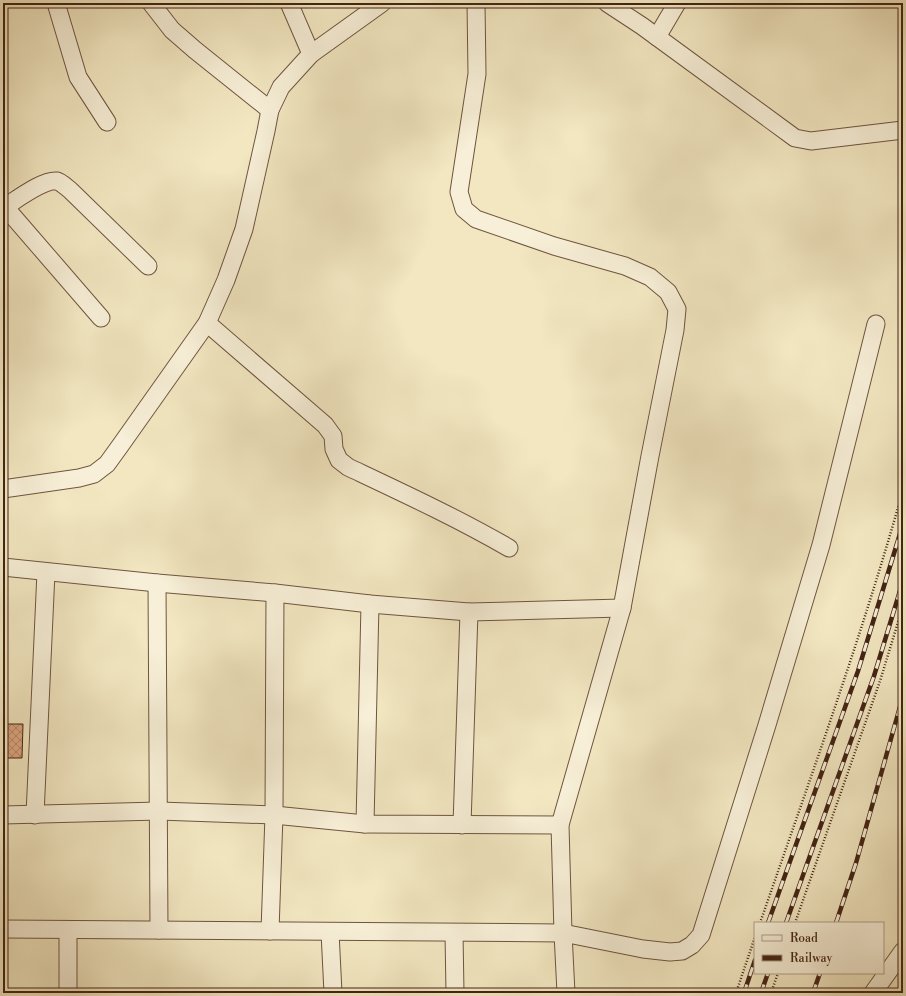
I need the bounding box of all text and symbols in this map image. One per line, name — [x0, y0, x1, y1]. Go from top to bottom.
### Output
legend — [754, 922, 884, 974]
text: Road — [790, 931, 818, 946]
text: Railway — [790, 951, 832, 966]

